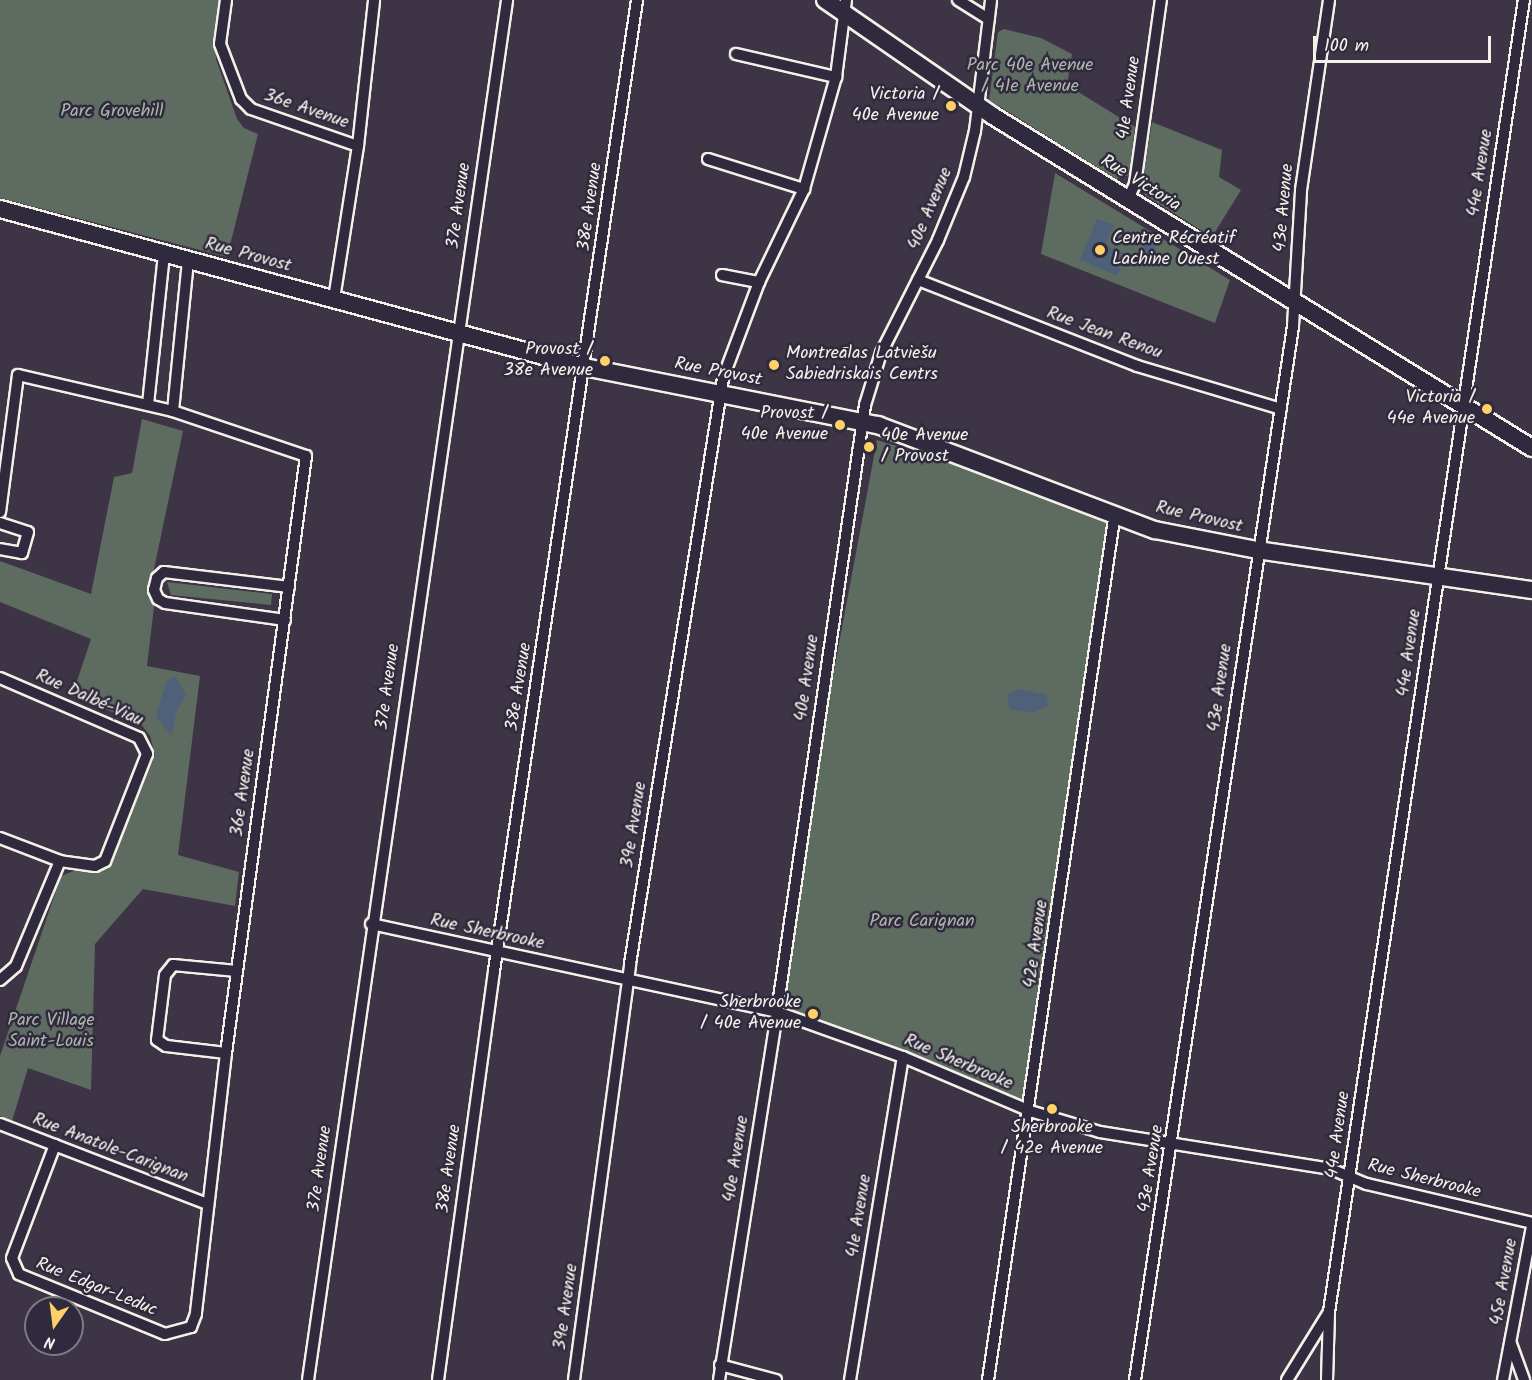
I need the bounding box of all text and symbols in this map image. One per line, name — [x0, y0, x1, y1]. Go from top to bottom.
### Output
scale bar — [1316, 24, 1494, 62]
text: 100 m — [1324, 32, 1369, 61]
street label: 41e Avenue — [1113, 55, 1147, 141]
park label: Parc 40e Avenue / 41e Avenue — [967, 56, 1093, 98]
street label: 36e Avenue — [261, 85, 351, 135]
place label: Victoria / 40e Avenue — [852, 85, 939, 128]
marker: Victoria / 40e Avenue — [944, 99, 958, 113]
park label: Parc Grovehill — [61, 101, 163, 123]
street label: 44e Avenue — [1463, 128, 1499, 218]
street label: Rue Victoria — [1096, 151, 1184, 217]
street label: 37e Avenue — [443, 161, 477, 251]
street label: 38e Avenue — [574, 161, 608, 253]
street label: 43e Avenue — [1270, 163, 1300, 253]
street label: 40e Avenue — [904, 165, 958, 253]
place label: Centre Récréatif Lachine Ouest — [1112, 229, 1235, 272]
street label: Rue Provost — [202, 234, 294, 278]
marker: Centre Récréatif Lachine Ouest — [1093, 243, 1107, 257]
street label: Rue Jean Renou — [1043, 303, 1165, 365]
place label: Provost / 38e Avenue — [504, 340, 593, 382]
place label: Montreālas Latviešu Sabiedriskais Centrs — [786, 344, 938, 386]
marker: Provost / 38e Avenue — [598, 354, 612, 368]
street label: Rue Provost — [672, 354, 764, 392]
marker: Montreālas Latviešu Sabiedriskais Centrs — [767, 358, 781, 372]
place label: Victoria / 44e Avenue — [1387, 388, 1475, 430]
marker: Victoria / 44e Avenue — [1480, 402, 1494, 416]
place label: Provost / 40e Avenue — [741, 404, 828, 446]
marker: Provost / 40e Avenue — [833, 418, 847, 432]
place label: 40e Avenue / Provost — [881, 426, 968, 468]
marker: 40e Avenue / Provost — [862, 440, 876, 454]
street label: Rue Provost — [1153, 497, 1245, 539]
street label: 44e Avenue — [1393, 608, 1427, 698]
street label: 40e Avenue — [791, 633, 825, 723]
street label: 38e Avenue — [502, 641, 538, 733]
street label: 37e Avenue — [372, 642, 406, 732]
street label: 43e Avenue — [1204, 643, 1238, 733]
street label: Rue Dalbé-Viau — [32, 666, 146, 732]
street label: 36e Avenue — [227, 748, 261, 838]
street label: 39e Avenue — [617, 780, 653, 870]
street label: 42e Avenue — [1020, 899, 1054, 989]
street label: Rue Sherbrooke — [428, 910, 546, 956]
park label: Parc Carignan — [869, 911, 975, 933]
place label: Sherbrooke / 40e Avenue — [700, 993, 801, 1036]
marker: Sherbrooke / 40e Avenue — [806, 1007, 820, 1021]
park label: Parc Village Saint-Louis — [7, 1011, 95, 1054]
street label: Rue Sherbrooke — [900, 1030, 1016, 1096]
street label: 44e Avenue — [1322, 1090, 1356, 1180]
marker: Sherbrooke / 42e Avenue — [1045, 1102, 1059, 1116]
street label: Rue Anatole-Carignan — [29, 1109, 191, 1189]
street label: 40e Avenue — [720, 1114, 754, 1204]
place label: Sherbrooke / 42e Avenue — [1001, 1118, 1103, 1160]
street label: 38e Avenue — [433, 1123, 467, 1215]
street label: 37e Avenue — [304, 1124, 338, 1214]
street label: 43e Avenue — [1134, 1124, 1170, 1214]
street label: Rue Sherbrooke — [1365, 1155, 1483, 1205]
street label: 41e Avenue — [843, 1173, 877, 1259]
street label: 45e Avenue — [1487, 1237, 1523, 1327]
street label: Rue Edgar-Leduc — [32, 1254, 160, 1322]
street label: 39e Avenue — [550, 1262, 584, 1352]
north arrow — [24, 1296, 84, 1356]
text: N — [42, 1329, 58, 1355]

